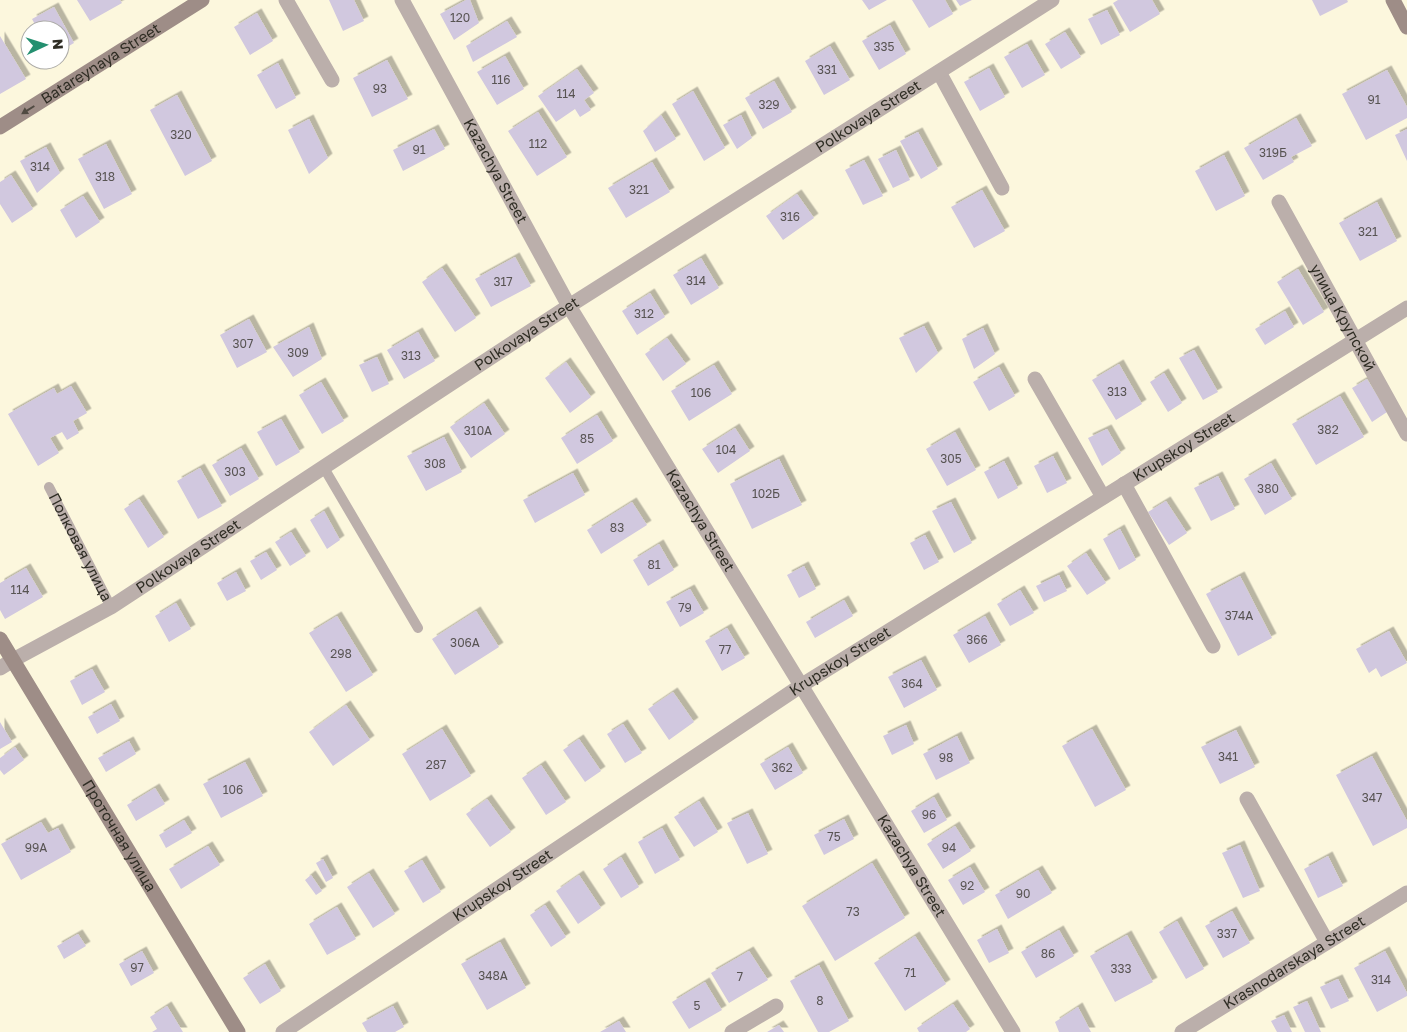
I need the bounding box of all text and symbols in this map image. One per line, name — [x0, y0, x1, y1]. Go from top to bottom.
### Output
house number: 120 — [450, 10, 470, 25]
street label: Batareynaya Street — [37, 19, 163, 107]
north arrow — [20, 20, 70, 70]
text: N — [50, 38, 67, 50]
house number: 335 — [873, 39, 895, 54]
house number: 331 — [817, 62, 837, 77]
house number: 116 — [492, 72, 510, 87]
street label: Polkovaya Street — [812, 76, 924, 156]
house number: 93 — [373, 81, 387, 96]
house number: 114 — [557, 86, 575, 101]
house number: 91 — [1367, 92, 1381, 107]
house number: 329 — [758, 97, 780, 112]
one-way arrow — [21, 105, 34, 114]
street label: Kazachya Street — [460, 115, 532, 226]
house number: 320 — [170, 127, 192, 142]
house number: 112 — [529, 136, 547, 151]
house number: 91 — [412, 142, 426, 157]
house number: 319Б — [1259, 145, 1287, 160]
house number: 314 — [30, 159, 50, 174]
house number: 318 — [95, 169, 115, 184]
house number: 321 — [629, 182, 649, 197]
house number: 316 — [780, 209, 800, 224]
house number: 321 — [1358, 224, 1378, 239]
street label: улица Крупской — [1307, 261, 1380, 374]
house number: 314 — [686, 273, 706, 288]
house number: 317 — [493, 274, 513, 289]
street label: Polkovaya Street — [470, 292, 582, 374]
house number: 312 — [634, 306, 654, 321]
house number: 307 — [233, 336, 253, 351]
house number: 309 — [287, 345, 309, 360]
house number: 313 — [401, 348, 421, 363]
house number: 313 — [1107, 384, 1127, 399]
house number: 106 — [691, 385, 711, 400]
street label: Krupskoy Street — [1129, 408, 1237, 485]
house number: 382 — [1317, 422, 1339, 437]
house number: 310А — [464, 423, 492, 438]
house number: 85 — [580, 431, 594, 446]
house number: 104 — [716, 442, 736, 457]
house number: 305 — [940, 451, 962, 466]
house number: 308 — [424, 456, 446, 471]
house number: 303 — [224, 464, 246, 479]
street label: Kazachya Street — [663, 466, 739, 574]
house number: 380 — [1257, 481, 1279, 496]
house number: 102Б — [752, 486, 780, 501]
street label: Полковая улица — [46, 490, 117, 604]
street label: Polkovaya Street — [132, 515, 243, 596]
house number: 83 — [610, 520, 624, 535]
house number: 81 — [647, 557, 661, 572]
house number: 114 — [11, 582, 29, 597]
house number: 79 — [678, 600, 692, 615]
house number: 374А — [1225, 608, 1253, 623]
street label: Krupskoy Street — [785, 622, 893, 699]
house number: 366 — [966, 632, 988, 647]
house number: 306А — [450, 635, 480, 650]
house number: 77 — [719, 642, 731, 657]
house number: 298 — [330, 646, 352, 661]
house number: 364 — [901, 676, 923, 691]
house number: 341 — [1218, 749, 1238, 764]
house number: 98 — [939, 750, 953, 765]
house number: 287 — [426, 757, 446, 772]
house number: 362 — [771, 760, 793, 775]
street label: Проточная улица — [79, 776, 161, 895]
house number: 106 — [223, 782, 243, 797]
house number: 347 — [1362, 790, 1382, 805]
house number: 96 — [922, 807, 936, 822]
street label: Kazachya Street — [874, 811, 950, 920]
house number: 75 — [827, 829, 841, 844]
house number: 99А — [25, 840, 47, 855]
house number: 94 — [942, 840, 956, 855]
street label: Krupskoy Street — [449, 845, 555, 924]
house number: 92 — [960, 878, 974, 893]
house number: 90 — [1016, 886, 1030, 901]
house number: 73 — [846, 904, 860, 919]
street label: Krasnodarskaya Street — [1220, 911, 1368, 1012]
house number: 337 — [1217, 926, 1237, 941]
house number: 86 — [1041, 946, 1055, 961]
house number: 97 — [130, 960, 144, 975]
house number: 333 — [1110, 961, 1132, 976]
house number: 71 — [904, 965, 916, 980]
house number: 348А — [478, 968, 508, 983]
house number: 7 — [737, 969, 743, 984]
house number: 314 — [1371, 972, 1391, 987]
house number: 8 — [816, 993, 824, 1008]
house number: 5 — [694, 998, 701, 1013]

